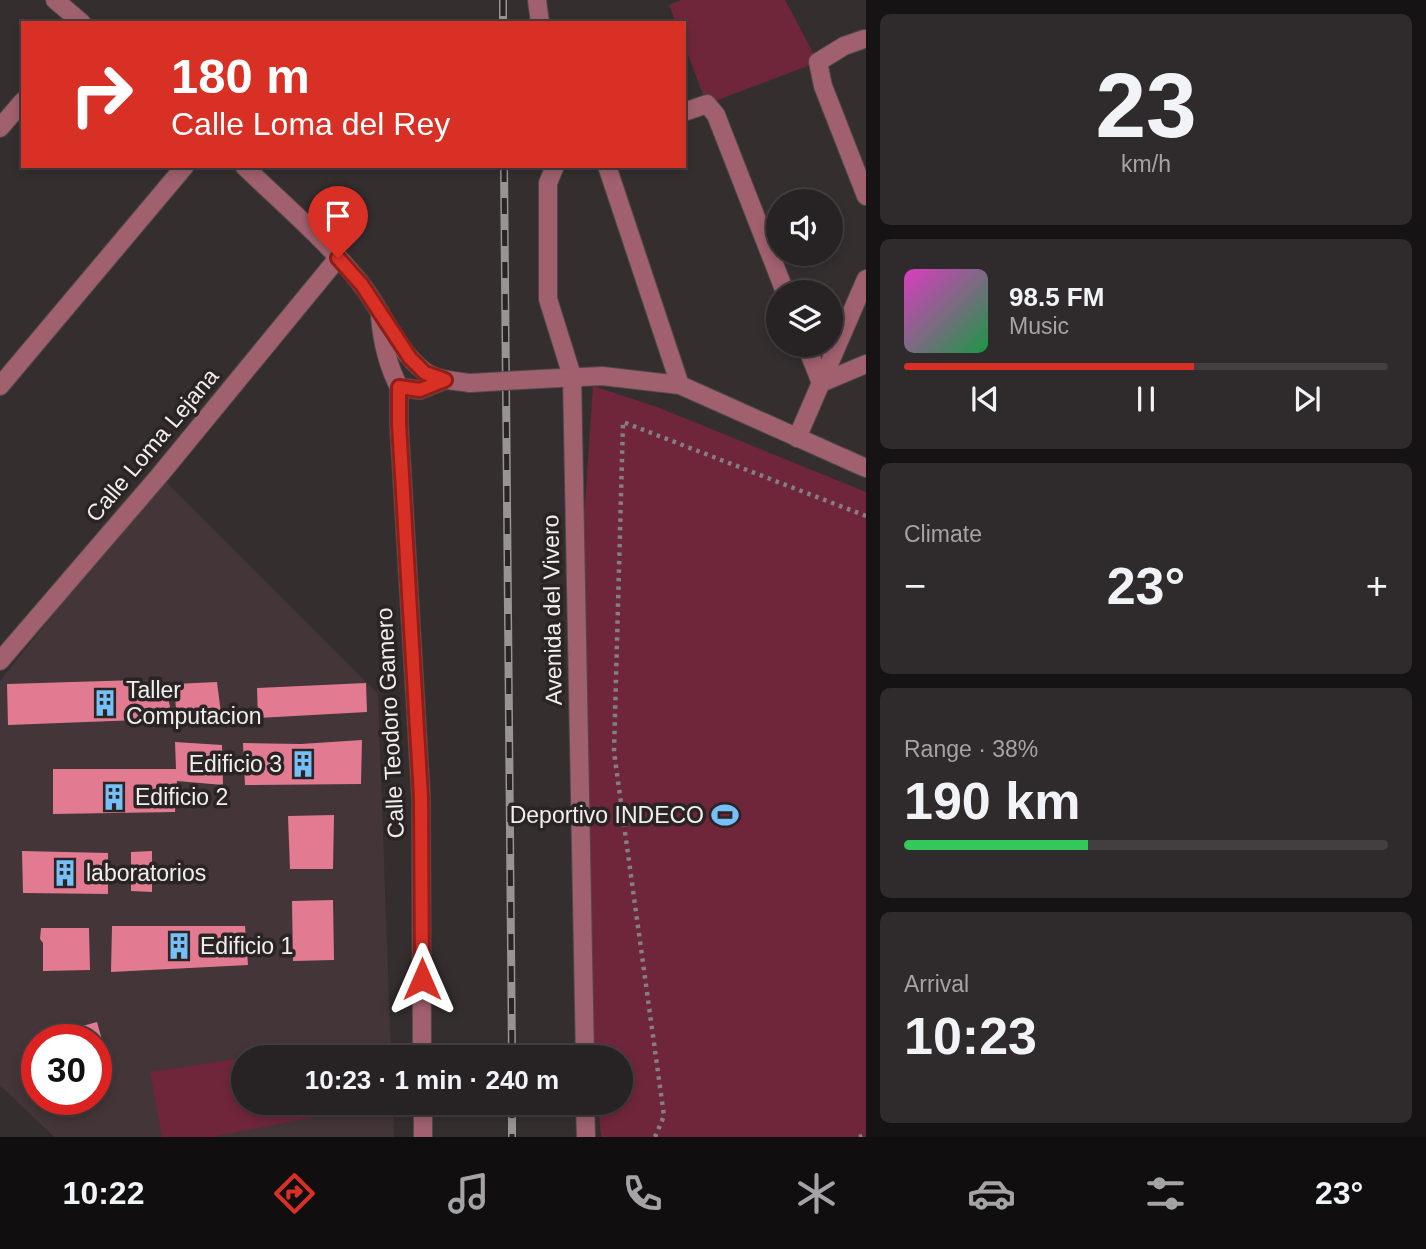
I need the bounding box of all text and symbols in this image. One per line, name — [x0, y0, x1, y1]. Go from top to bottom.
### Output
icon: right — [56, 49, 147, 140]
text: 180 m — [171, 49, 310, 103]
text: 23 — [1095, 55, 1197, 156]
text: Calle Loma del Rey — [171, 106, 450, 142]
text: km/h — [1121, 151, 1171, 177]
pin — [308, 186, 368, 258]
map controls — [766, 189, 843, 357]
button: sound — [766, 189, 843, 266]
icon: arrive — [319, 197, 357, 235]
button: layers — [766, 280, 843, 357]
text: 98.5 FM — [1009, 282, 1104, 312]
text: Music — [1009, 313, 1069, 339]
street label: Calle Loma Lejana — [80, 363, 224, 527]
icon: previous — [966, 380, 1004, 418]
icon: pause — [1127, 380, 1165, 418]
icon: next — [1288, 380, 1326, 418]
street label: Avenida del Vivero — [537, 514, 567, 706]
text: Climate — [904, 521, 982, 547]
text: 23° — [1107, 557, 1185, 615]
text: − — [904, 565, 926, 607]
text: + — [1366, 565, 1388, 607]
street label: Calle Teodoro Gamero — [371, 607, 409, 839]
place label: Taller Computacion — [126, 677, 262, 729]
building icon: Taller Computacion — [90, 688, 120, 718]
text: Range · 38% — [904, 736, 1038, 762]
building icon: Edificio 3 — [288, 749, 318, 779]
place label: Edificio 3 — [189, 751, 282, 777]
text: 190 km — [904, 772, 1080, 830]
building icon: Edificio 2 — [99, 782, 129, 812]
place label: Edificio 2 — [135, 784, 228, 810]
sports icon: Deportivo INDECO — [710, 800, 740, 830]
place label: Deportivo INDECO — [510, 802, 704, 828]
building icon: laboratorios — [50, 858, 80, 888]
place label: laboratorios — [86, 860, 206, 886]
building icon: Edificio 1 — [164, 931, 194, 961]
place label: Edificio 1 — [200, 933, 293, 959]
position arrow — [385, 942, 459, 1016]
text: Arrival — [904, 971, 969, 997]
text: 10:23 — [904, 1007, 1037, 1065]
speed limit sign: 30 — [21, 1024, 112, 1115]
text: 10:23 · 1 min · 240 m — [305, 1065, 559, 1095]
icon: directions — [270, 1169, 319, 1218]
icon: music — [444, 1169, 493, 1218]
icon: phone — [618, 1169, 667, 1218]
icon: climate — [792, 1169, 841, 1218]
icon: car — [967, 1169, 1016, 1218]
icon: filters — [1141, 1169, 1190, 1218]
text: 10:22 — [63, 1175, 144, 1211]
text: 23° — [1315, 1175, 1363, 1211]

